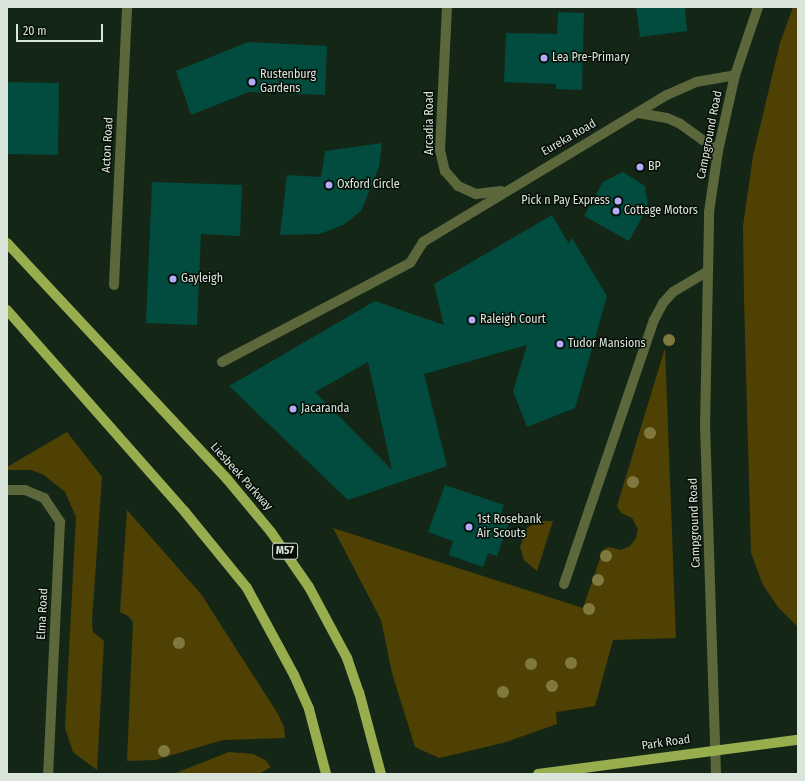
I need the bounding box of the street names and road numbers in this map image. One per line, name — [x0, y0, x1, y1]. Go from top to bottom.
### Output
street label: Campground Road — [694, 89, 726, 181]
street label: Arcadia Road — [423, 91, 437, 155]
street label: Acton Road — [99, 117, 117, 173]
street label: Eureka Road — [539, 117, 599, 159]
street label: Liesbeek Parkway — [207, 440, 275, 514]
street label: Campground Road — [686, 478, 704, 568]
road number: M57 — [272, 542, 298, 560]
street label: Elma Road — [34, 588, 52, 640]
street label: Park Road — [641, 732, 691, 754]

